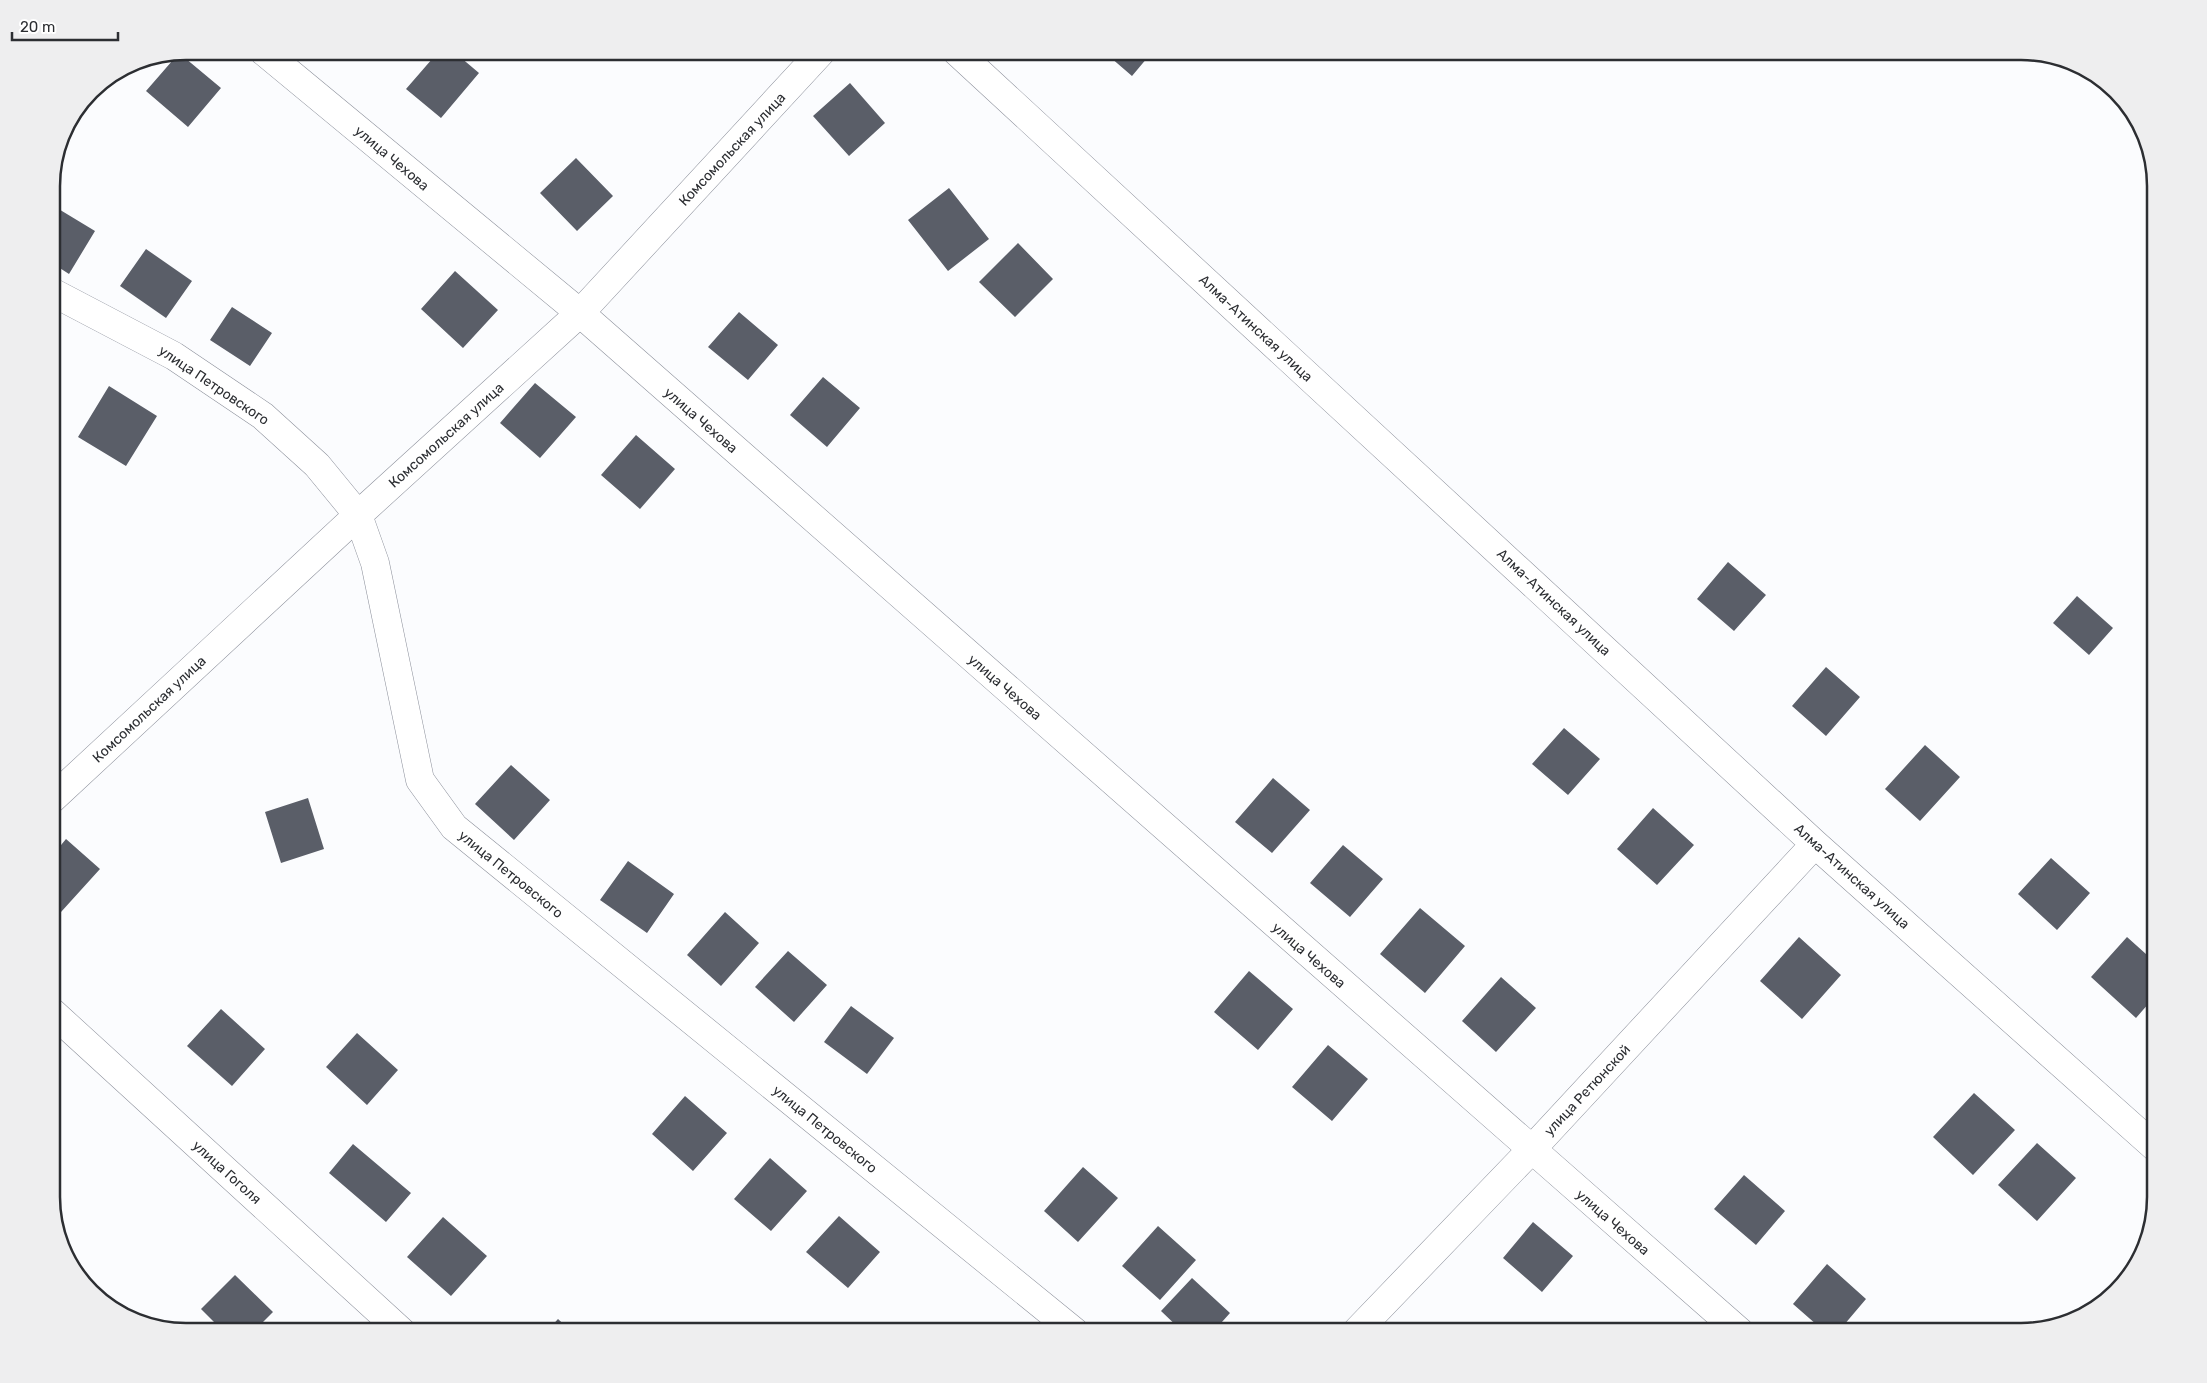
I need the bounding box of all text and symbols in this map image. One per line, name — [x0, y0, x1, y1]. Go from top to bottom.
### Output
scale bar — [12, 10, 119, 42]
text: 20 m — [20, 18, 55, 36]
street label: Комсомольская улица — [675, 89, 789, 210]
street label: улица Чехова — [351, 122, 432, 194]
street label: Алма-Атинская улица — [1195, 271, 1316, 386]
street label: улица Петровского — [155, 342, 272, 429]
street label: Комсомольская улица — [385, 379, 507, 491]
street label: улица Чехова — [660, 384, 741, 457]
street label: Алма-Атинская улица — [1493, 545, 1614, 660]
street label: улица Чехова — [964, 651, 1045, 724]
street label: Комсомольская улица — [89, 652, 210, 766]
street label: Алма-Атинская улица — [1790, 820, 1913, 933]
street label: улица Петровского — [455, 827, 566, 922]
street label: улица Чехова — [1268, 919, 1349, 992]
street label: улица Ретюнской — [1541, 1041, 1634, 1140]
street label: улица Петровского — [769, 1082, 880, 1177]
street label: улица Гоголя — [189, 1137, 265, 1208]
street label: улица Чехова — [1572, 1186, 1653, 1259]

